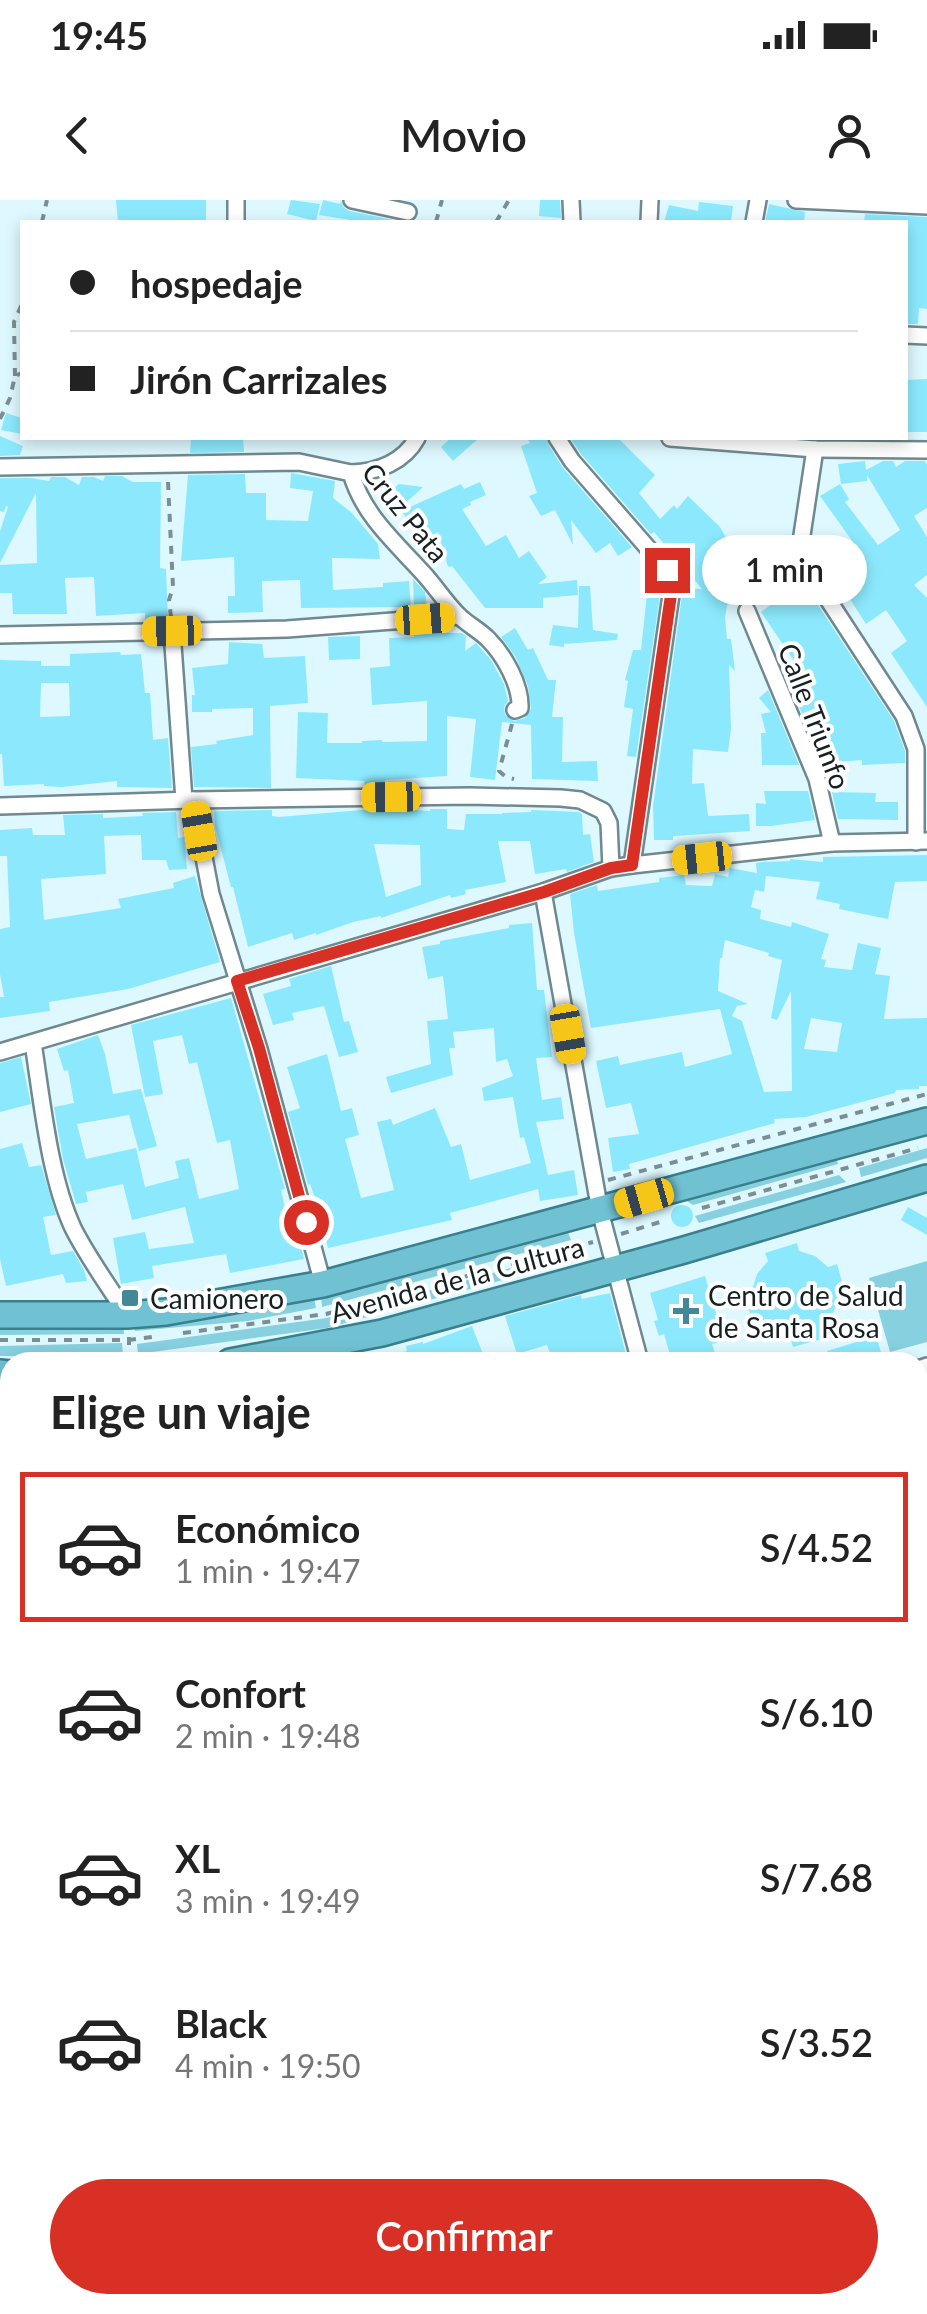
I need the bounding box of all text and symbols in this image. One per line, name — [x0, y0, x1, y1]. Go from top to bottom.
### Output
text: 19:45 — [50, 12, 148, 58]
icon: back — [50, 108, 105, 163]
text: Movio — [400, 108, 527, 162]
icon: person — [822, 108, 877, 163]
text: hospedaje — [130, 260, 303, 306]
text: Jirón Carrizales — [130, 356, 387, 402]
street label: Cruz Pata — [356, 455, 456, 569]
callout: 1 min — [702, 535, 867, 605]
route end — [645, 548, 690, 593]
text: 1 min — [745, 550, 824, 589]
car — [394, 602, 456, 636]
car — [142, 615, 202, 647]
street label: Calle Triunfo — [772, 638, 858, 794]
car — [361, 781, 421, 813]
car — [179, 799, 219, 863]
car — [671, 840, 733, 876]
car — [548, 1002, 588, 1066]
car — [611, 1175, 677, 1221]
route start — [284, 1200, 329, 1245]
street label: Avenida de la Cultura — [326, 1229, 588, 1329]
place label: Centro de Salud de Santa Rosa — [708, 1278, 904, 1344]
place label: Camionero — [150, 1281, 284, 1315]
marker: Camionero — [119, 1287, 141, 1309]
marker: Centro de Salud de Santa Rosa — [673, 1298, 699, 1324]
text: Elige un viaje — [50, 1385, 311, 1439]
icon: car — [55, 1502, 145, 1592]
text: Económico — [175, 1505, 360, 1551]
text: S/4.52 — [760, 1524, 873, 1570]
text: 1 min · 19:47 — [175, 1551, 361, 1590]
icon: car — [55, 1667, 145, 1757]
text: Confort — [175, 1670, 306, 1716]
text: S/6.10 — [760, 1689, 873, 1735]
text: 2 min · 19:48 — [175, 1716, 361, 1755]
icon: car — [55, 1832, 145, 1922]
text: XL — [175, 1835, 220, 1881]
text: S/7.68 — [760, 1854, 873, 1900]
text: 3 min · 19:49 — [175, 1881, 361, 1920]
icon: car — [55, 1997, 145, 2087]
text: Black — [175, 2000, 267, 2046]
text: S/3.52 — [760, 2019, 873, 2065]
text: 4 min · 19:50 — [175, 2046, 361, 2085]
button: Confirmar — [50, 2179, 878, 2294]

